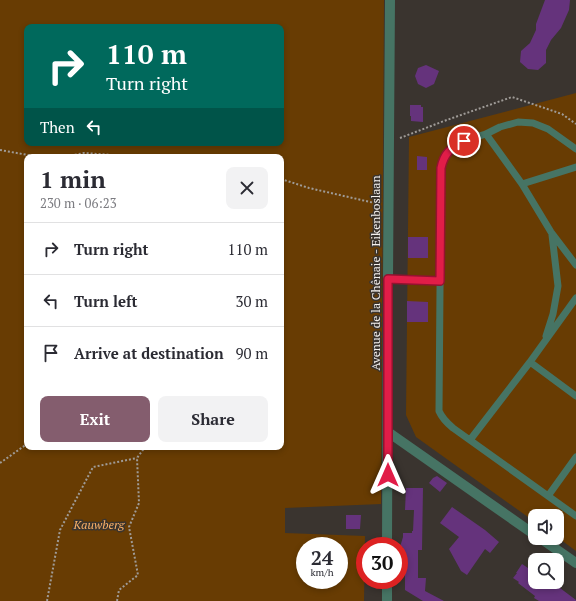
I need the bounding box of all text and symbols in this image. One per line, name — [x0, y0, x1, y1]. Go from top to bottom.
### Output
text: 110 m — [106, 35, 187, 72]
icon: right — [40, 40, 92, 92]
text: Turn right — [106, 71, 188, 95]
icon: left — [83, 116, 105, 138]
text: Then — [40, 117, 75, 137]
pin — [447, 124, 481, 158]
icon: arrive — [453, 130, 475, 152]
text: 1 min — [40, 163, 106, 195]
button: close — [226, 167, 268, 209]
street label: Avenue de la Chênaie - Eikenboslaan — [368, 175, 383, 371]
text: 230 m · 06:23 — [40, 194, 117, 212]
icon: right — [40, 238, 62, 260]
text: Turn right — [74, 239, 149, 259]
text: 110 m — [227, 239, 268, 259]
icon: left — [40, 290, 62, 312]
text: Turn left — [74, 291, 138, 311]
text: 30 m — [235, 291, 268, 311]
icon: arrive — [40, 342, 62, 364]
text: Arrive at destination — [74, 343, 224, 363]
text: 90 m — [236, 343, 268, 363]
button: Exit — [40, 396, 150, 442]
button: Share — [158, 396, 268, 442]
position arrow — [367, 454, 409, 496]
map controls — [528, 509, 564, 589]
button: sound — [528, 509, 564, 545]
park label: Kauwberg — [73, 517, 126, 532]
speed limit sign: 30 — [356, 537, 408, 589]
text: 24 — [311, 544, 333, 571]
button: search — [528, 553, 564, 589]
text: km/h — [310, 566, 334, 579]

